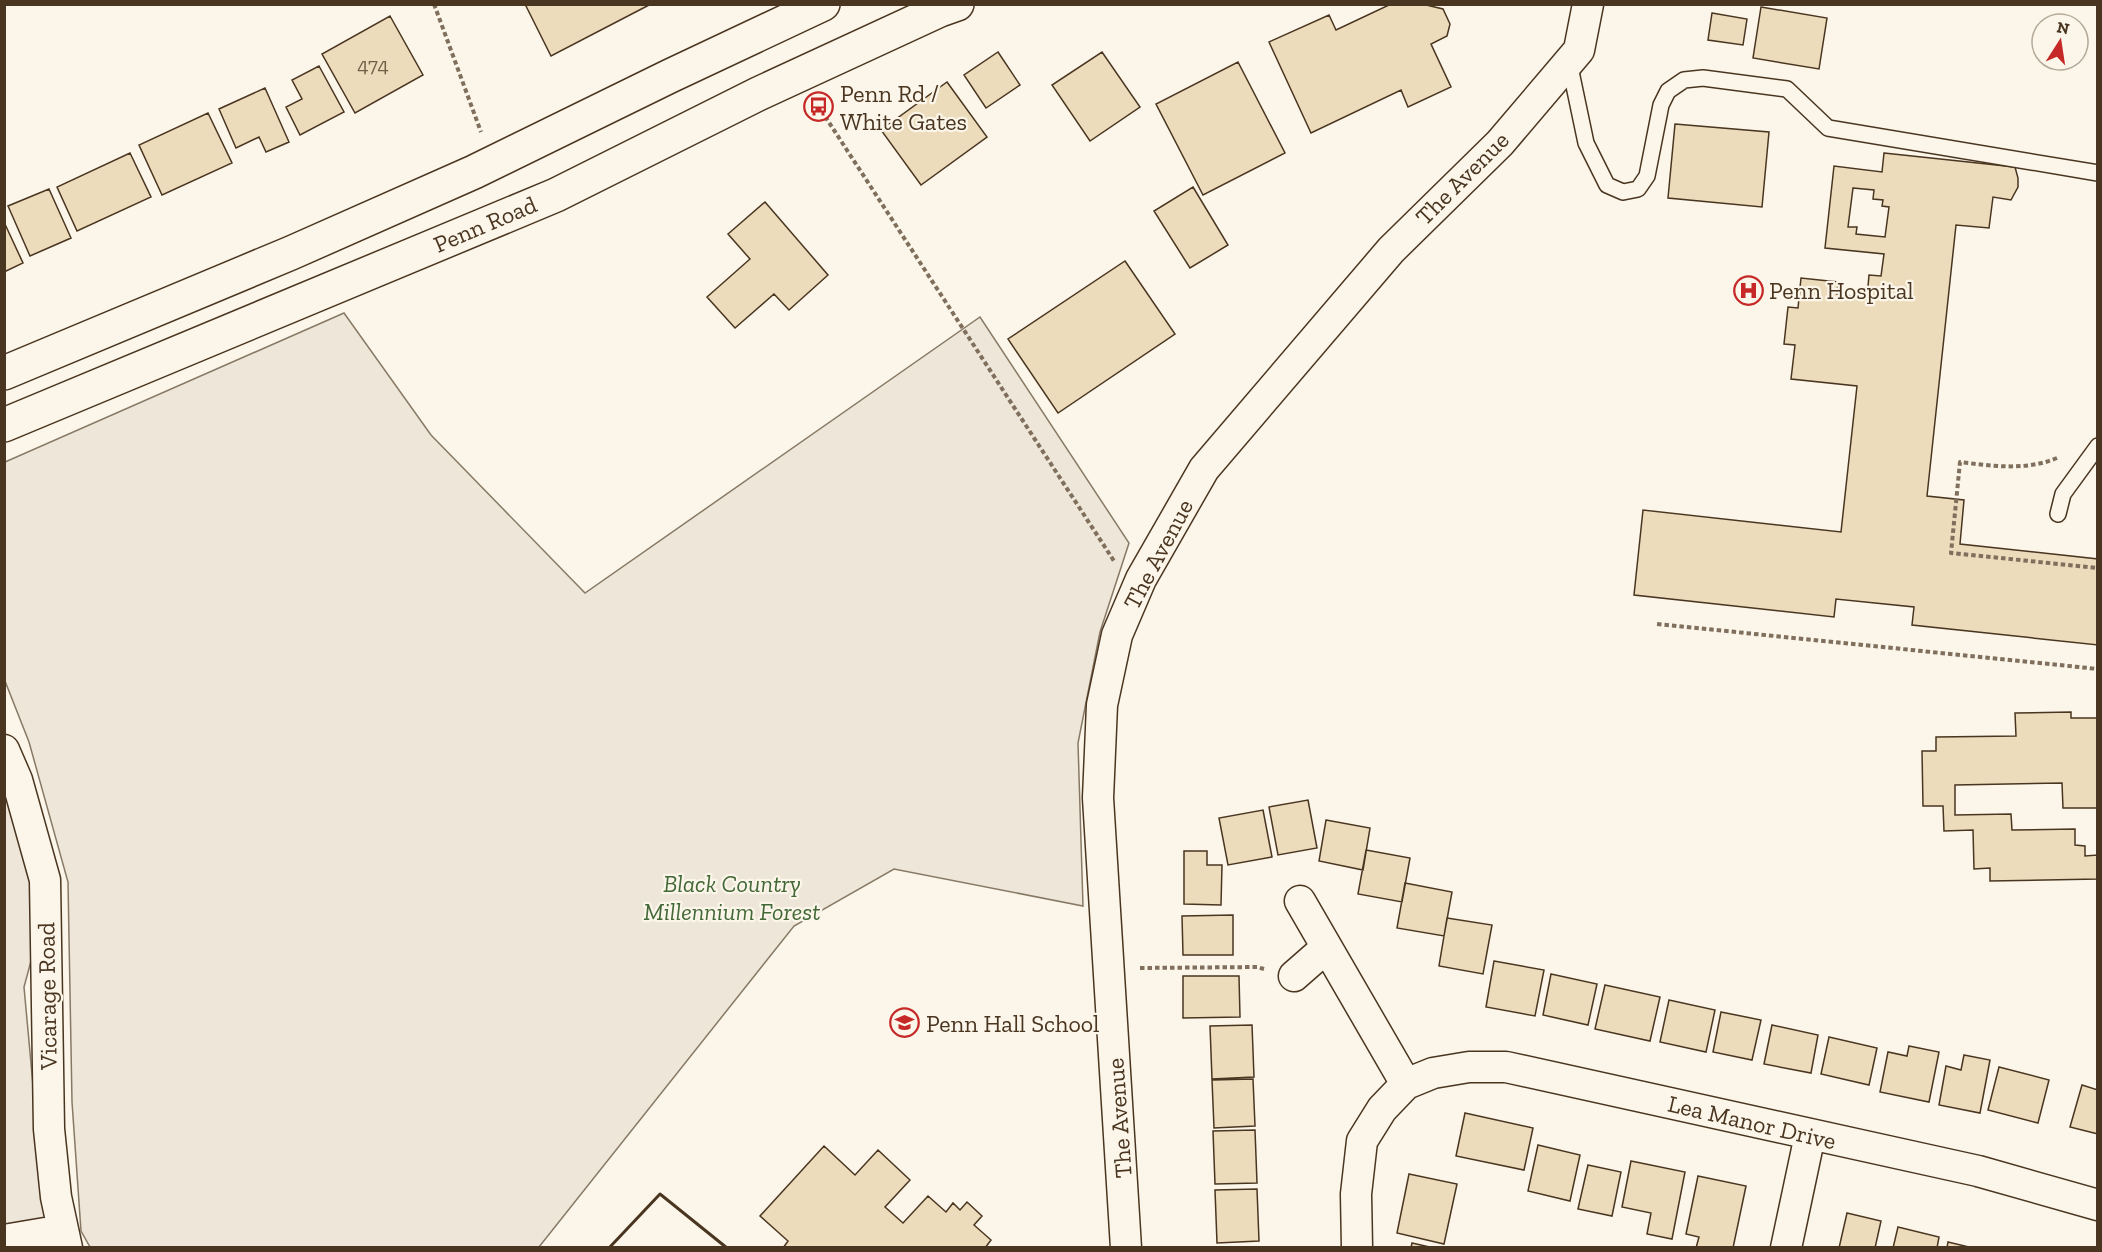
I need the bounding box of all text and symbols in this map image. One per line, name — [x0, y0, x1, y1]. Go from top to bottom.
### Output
north arrow — [2030, 12, 2090, 72]
text: N — [2055, 17, 2071, 38]
house number: 474 — [357, 52, 389, 77]
place label: Penn Rd / White Gates — [840, 79, 967, 136]
bus stop icon: Penn Rd / White Gates — [803, 91, 835, 123]
street label: The Avenue — [1409, 125, 1515, 231]
street label: Penn Road — [429, 189, 541, 259]
hospital icon: Penn Hospital — [1732, 274, 1764, 306]
place label: Penn Hospital — [1769, 276, 1914, 305]
street label: The Avenue — [1117, 494, 1199, 614]
park label: Black Country Millennium Forest — [644, 869, 820, 926]
street label: Vicarage Road — [31, 922, 63, 1071]
school or university icon: Penn Hall School — [889, 1007, 921, 1039]
place label: Penn Hall School — [926, 1009, 1100, 1038]
street label: The Avenue — [1100, 1057, 1138, 1179]
street label: Lea Manor Drive — [1665, 1089, 1839, 1155]

